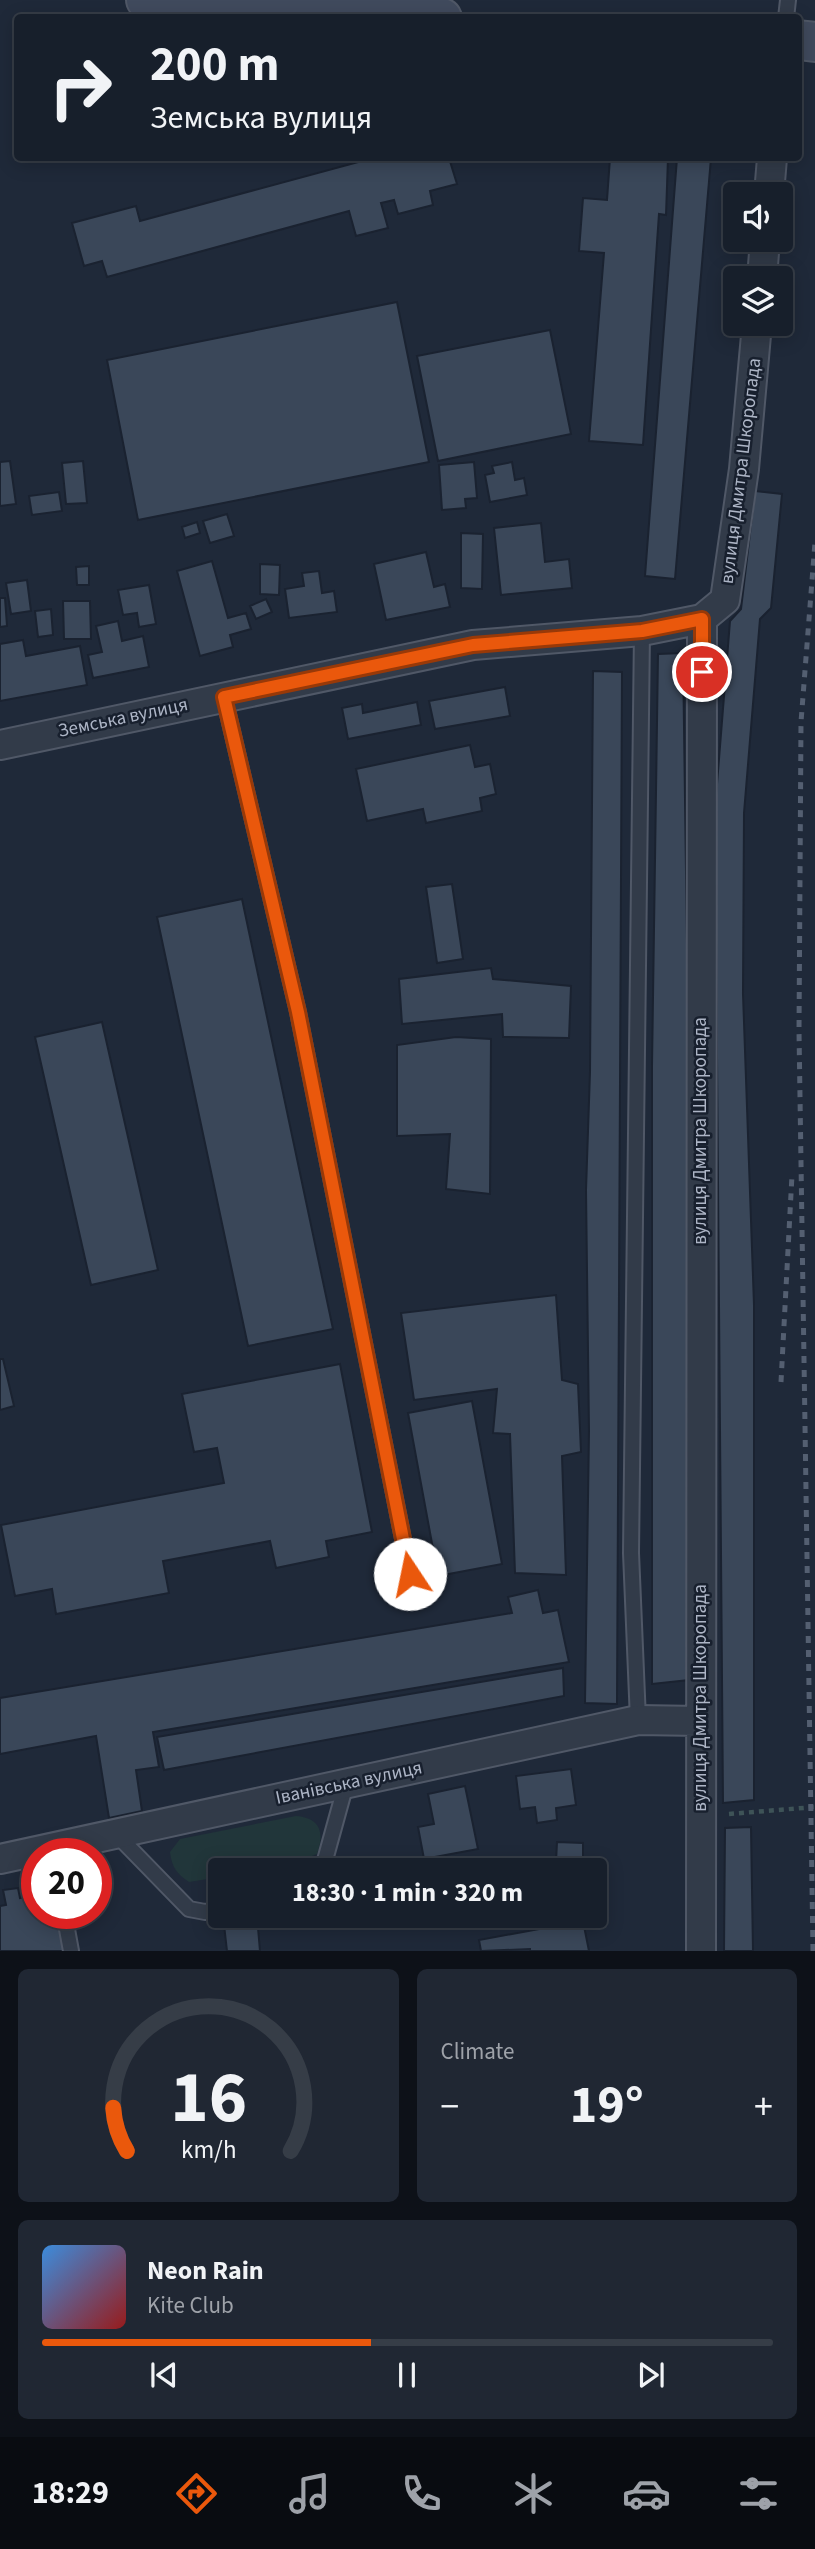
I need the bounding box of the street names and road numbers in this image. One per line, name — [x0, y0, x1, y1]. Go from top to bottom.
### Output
street label: вулиця Дмитра Шкоропада — [714, 356, 768, 586]
street label: Земська вулиця — [56, 691, 190, 745]
street label: вулиця Дмитра Шкоропада — [687, 1017, 714, 1245]
street label: вулиця Дмитра Шкоропада — [687, 1584, 714, 1812]
street label: Іванівська вулиця — [273, 1754, 425, 1812]

